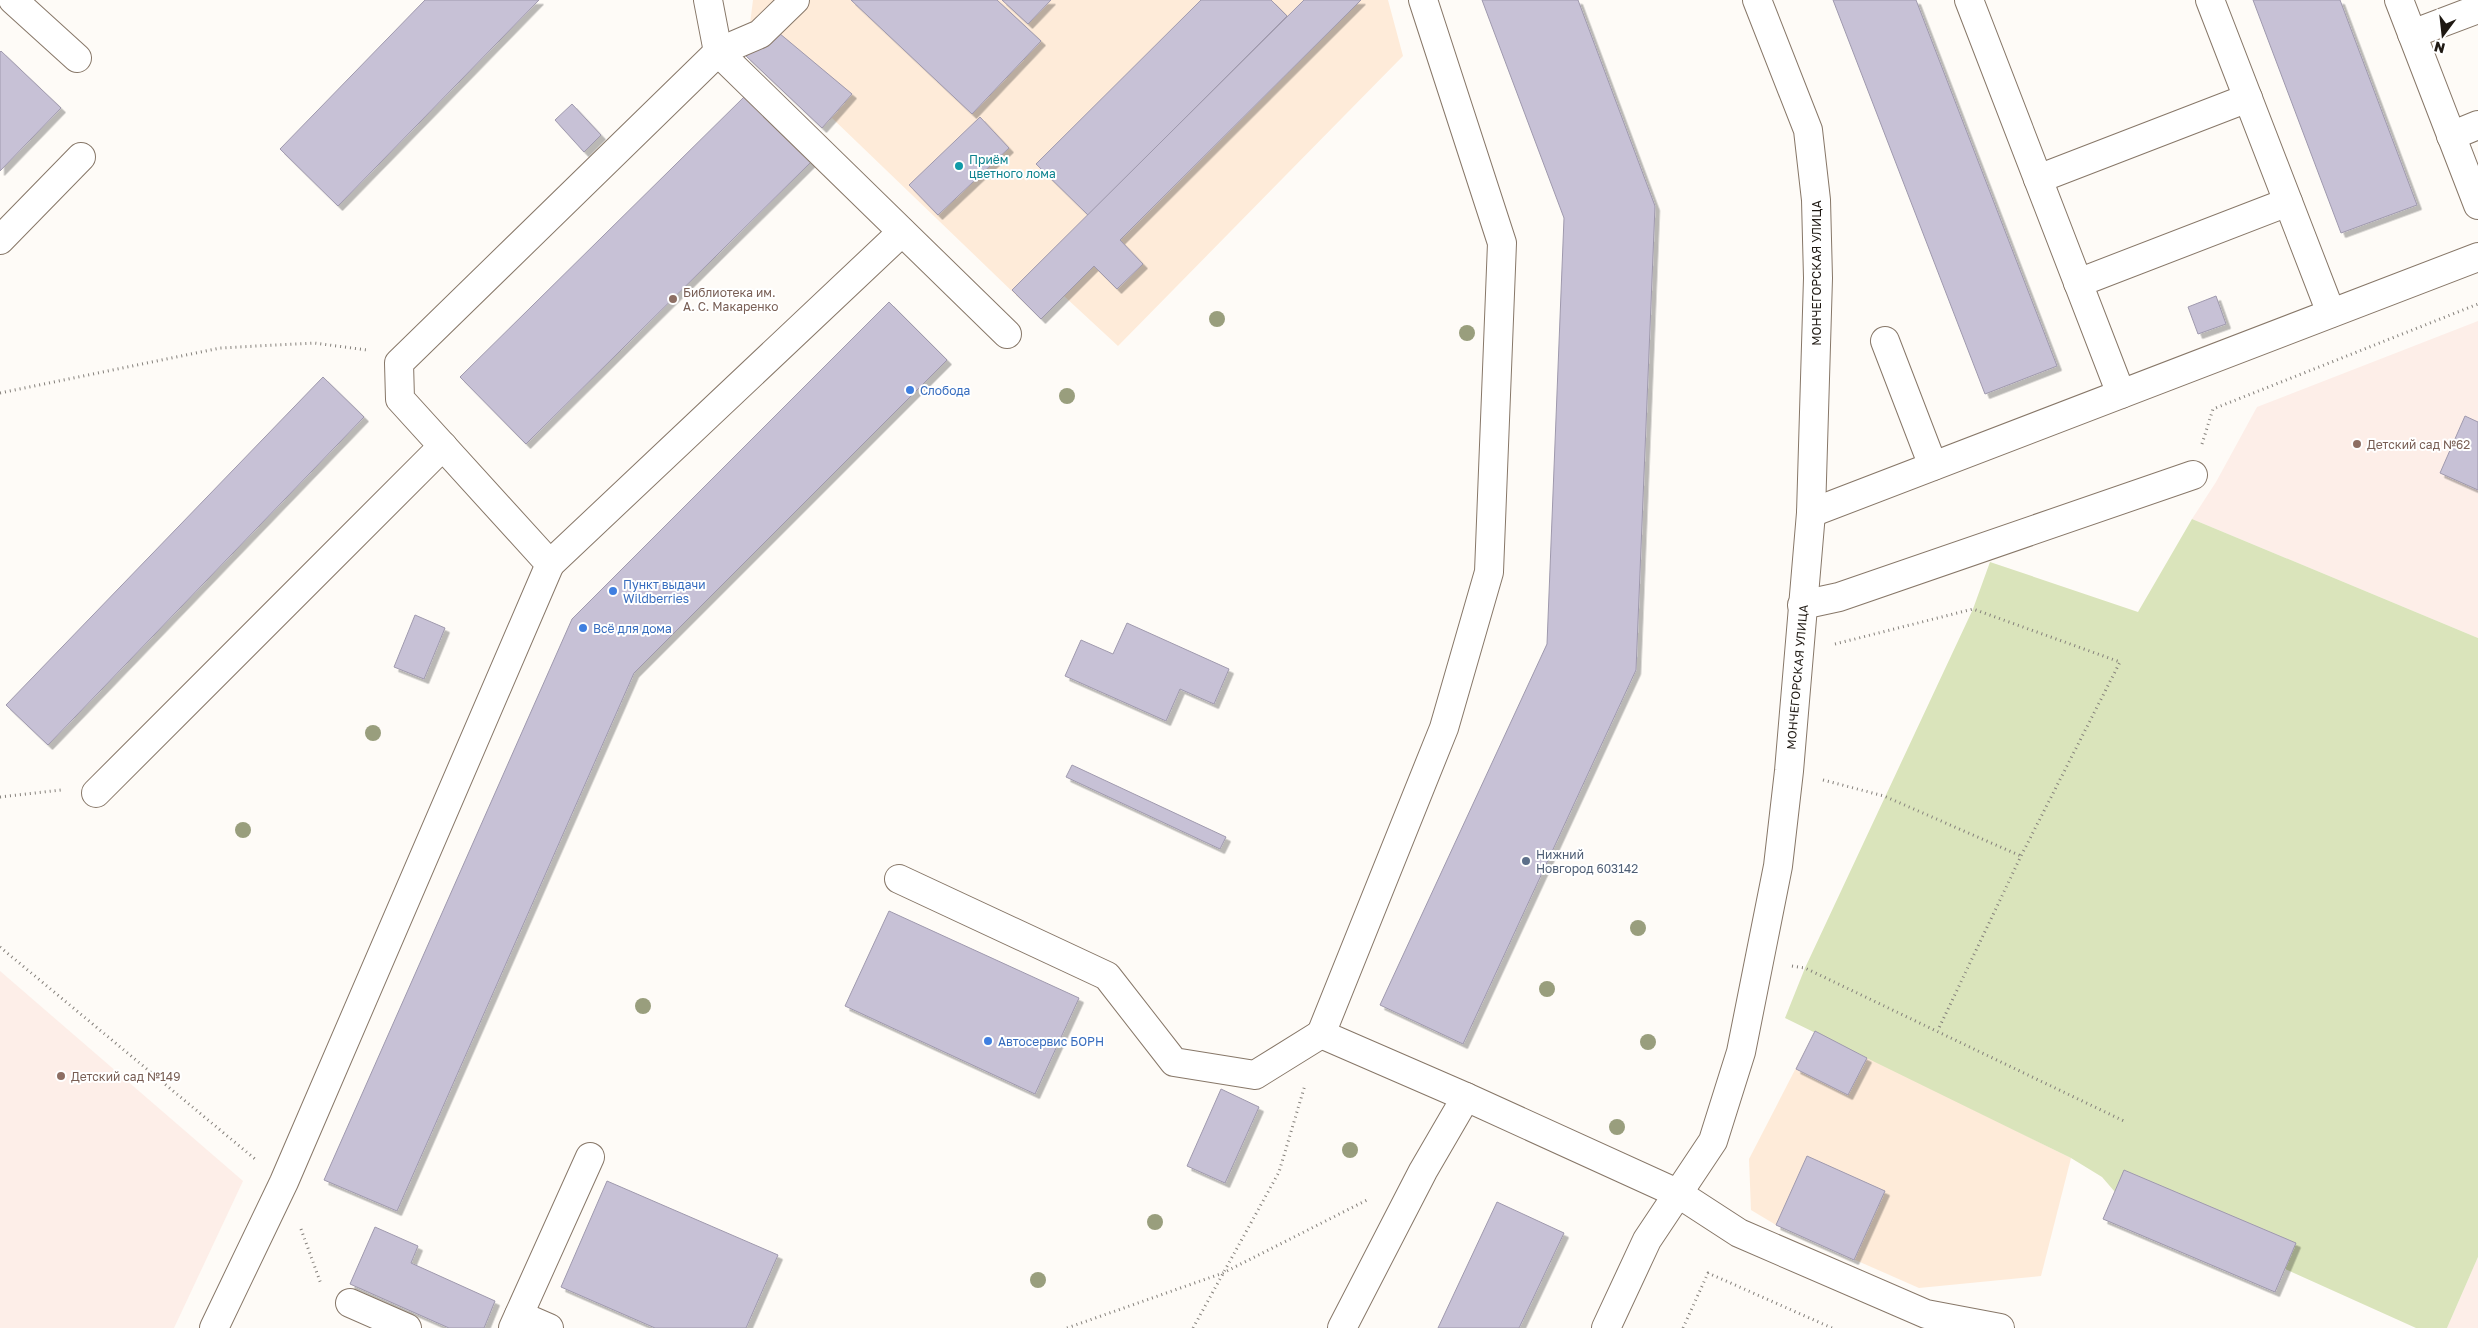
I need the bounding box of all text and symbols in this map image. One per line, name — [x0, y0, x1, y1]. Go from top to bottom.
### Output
north arrow — [2418, 10, 2468, 60]
text: N — [2432, 38, 2447, 58]
place label: Приём цветного лома — [969, 152, 1056, 181]
marker: Приём цветного лома — [953, 160, 965, 172]
street label: МОНЧЕГОРСКАЯ УЛИЦА — [1809, 200, 1824, 346]
place label: Библиотека им. А. С. Макаренко — [683, 285, 778, 314]
marker: Библиотека им. А. С. Макаренко — [667, 293, 679, 305]
place label: Слобода — [920, 383, 970, 398]
marker: Слобода — [904, 384, 916, 396]
place label: Детский сад №62 — [2367, 437, 2470, 452]
marker: Детский сад №62 — [2351, 438, 2363, 450]
place label: Пункт выдачи Wildberries — [623, 577, 706, 606]
marker: Пункт выдачи Wildberries — [607, 585, 619, 597]
street label: МОНЧЕГОРСКАЯ УЛИЦА — [1783, 604, 1811, 750]
place label: Всё для дома — [593, 621, 672, 636]
marker: Всё для дома — [577, 622, 589, 634]
place label: Нижний Новгород 603142 — [1536, 847, 1638, 876]
marker: Нижний Новгород 603142 — [1520, 855, 1532, 867]
place label: Автосервис БОРН — [998, 1034, 1104, 1049]
marker: Автосервис БОРН — [982, 1035, 994, 1047]
place label: Детский сад №149 — [71, 1069, 180, 1084]
marker: Детский сад №149 — [55, 1070, 67, 1082]

